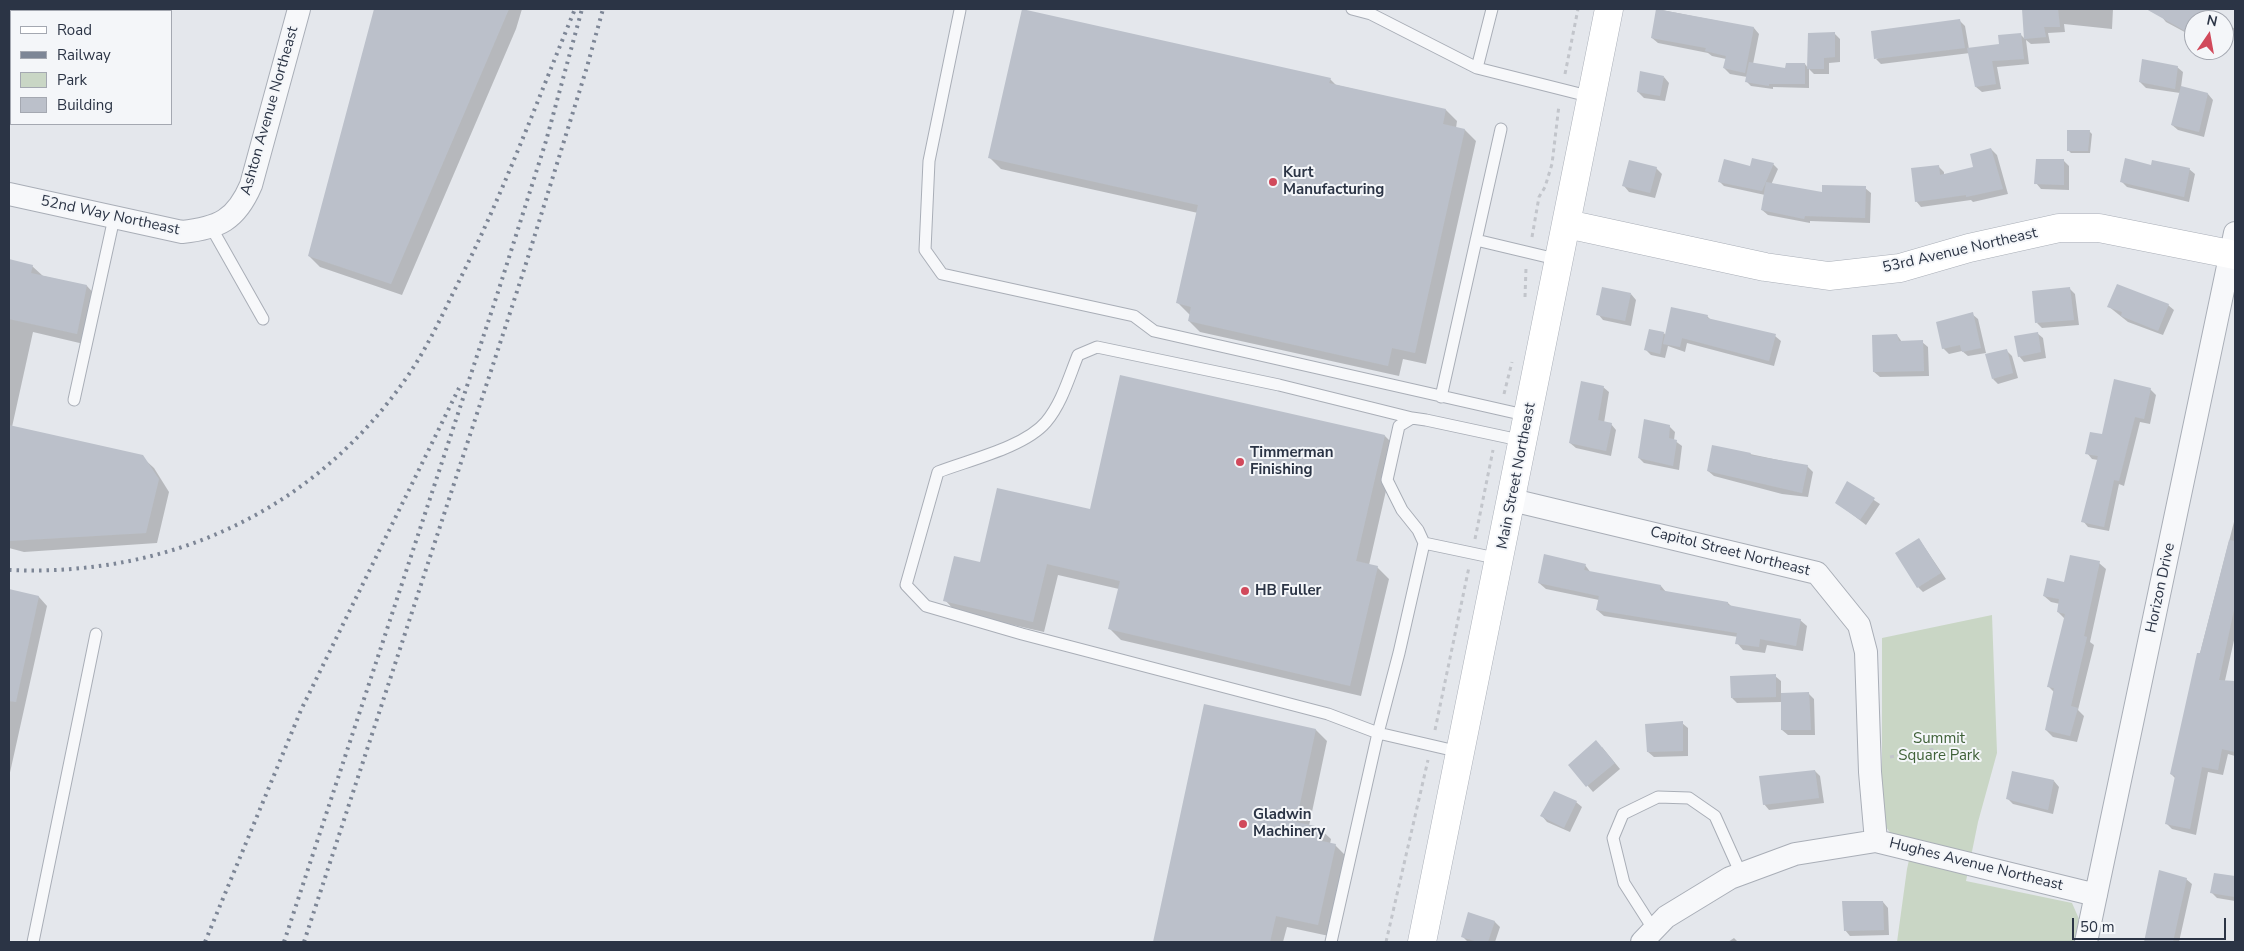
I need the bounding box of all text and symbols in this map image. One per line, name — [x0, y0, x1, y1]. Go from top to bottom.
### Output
legend — [10, 10, 172, 125]
north arrow — [2184, 10, 2234, 60]
text: N — [2205, 10, 2219, 31]
text: Road — [57, 20, 92, 40]
street label: Ashton Avenue Northeast — [237, 25, 303, 197]
text: Railway — [57, 45, 111, 65]
text: Park — [57, 70, 87, 90]
text: Building — [57, 95, 113, 115]
place label: Kurt Manufacturing — [1283, 164, 1384, 199]
marker: Kurt Manufacturing — [1267, 176, 1279, 188]
street label: 52nd Way Northeast — [39, 192, 181, 240]
street label: 53rd Avenue Northeast — [1881, 224, 2039, 278]
street label: Main Street Northeast — [1494, 401, 1540, 551]
place label: Timmerman Finishing — [1250, 444, 1334, 479]
marker: Timmerman Finishing — [1234, 456, 1246, 468]
street label: Capitol Street Northeast — [1648, 523, 1812, 581]
street label: Horizon Drive — [2143, 541, 2179, 635]
place label: HB Fuller — [1255, 582, 1321, 600]
marker: HB Fuller — [1239, 585, 1251, 597]
park label: Summit Square Park — [1898, 730, 1980, 765]
place label: Gladwin Machinery — [1253, 806, 1325, 841]
marker: Gladwin Machinery — [1237, 818, 1249, 830]
street label: Hughes Avenue Northeast — [1887, 835, 2065, 895]
scale bar — [2074, 908, 2228, 940]
text: 50 m — [2080, 917, 2115, 937]

